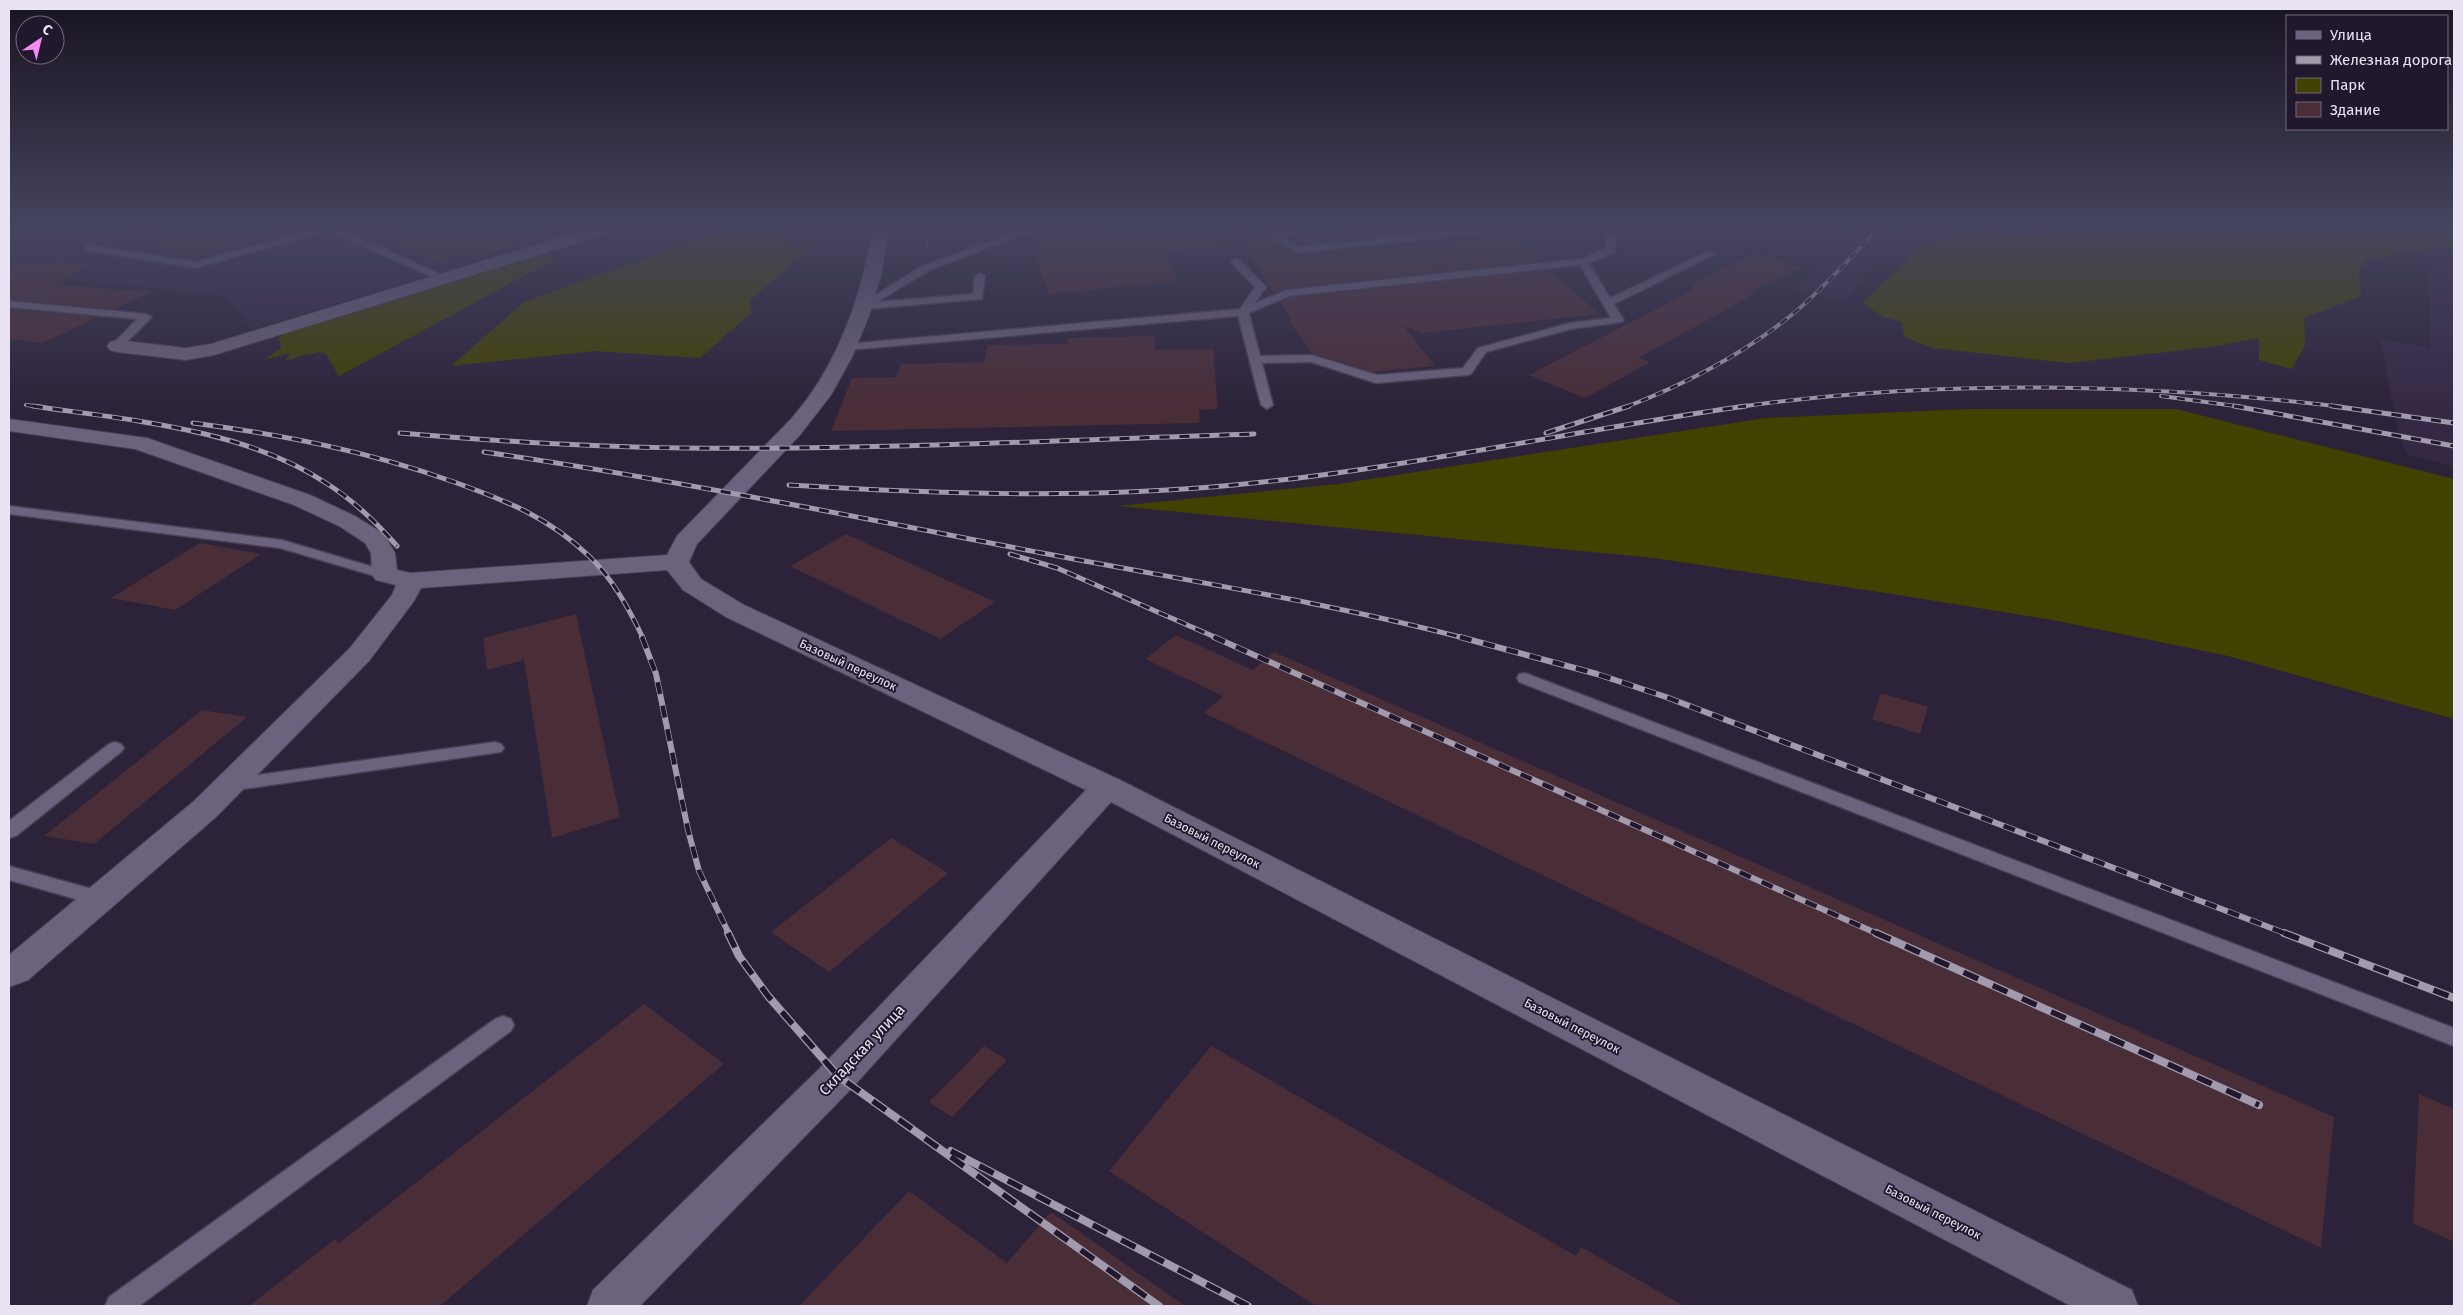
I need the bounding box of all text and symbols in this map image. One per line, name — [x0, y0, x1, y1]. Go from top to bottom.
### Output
north arrow — [15, 15, 65, 65]
legend — [2286, 15, 2448, 130]
text: С — [39, 20, 55, 39]
text: Улица — [2330, 26, 2372, 44]
text: Железная дорога — [2330, 51, 2452, 69]
text: Парк — [2330, 76, 2365, 94]
text: Здание — [2330, 101, 2380, 119]
street label: Базовый переулок — [797, 636, 899, 694]
street label: Базовый переулок — [1162, 811, 1263, 872]
street label: Базовый переулок — [1522, 996, 1623, 1057]
street label: Складская улица — [815, 1001, 909, 1099]
street label: Базовый переулок — [1883, 1182, 1984, 1243]

